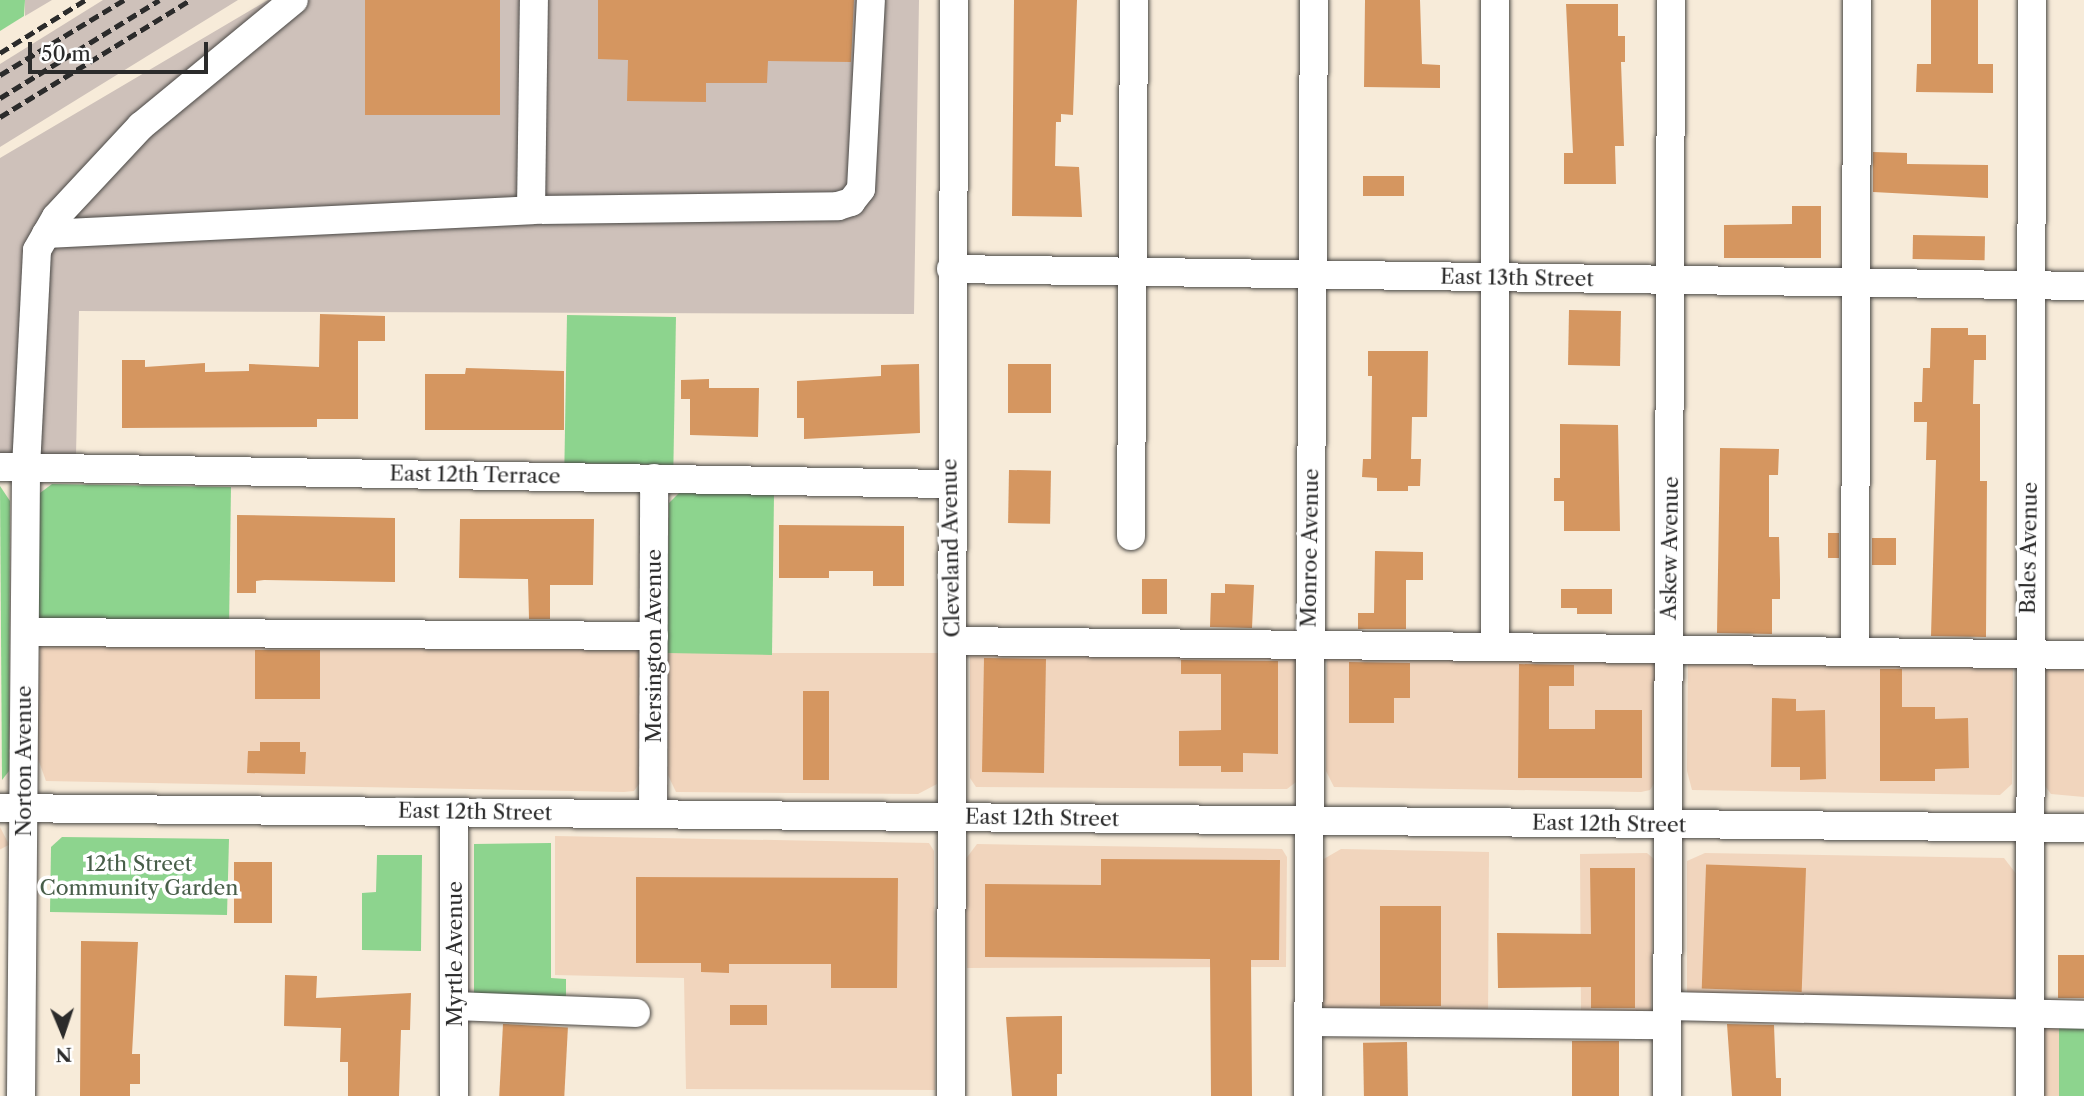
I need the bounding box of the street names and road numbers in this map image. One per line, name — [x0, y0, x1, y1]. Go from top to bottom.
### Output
street label: East 13th Street — [1440, 264, 1594, 292]
street label: Cleveland Avenue — [937, 458, 965, 638]
street label: East 12th Terrace — [389, 461, 561, 489]
street label: Monroe Avenue — [1296, 468, 1324, 628]
street label: Askew Avenue — [1656, 475, 1684, 621]
street label: Bales Avenue — [2015, 481, 2043, 615]
street label: Mersington Avenue — [641, 549, 667, 743]
street label: Norton Avenue — [11, 685, 37, 837]
street label: East 12th Street — [398, 798, 552, 826]
street label: East 12th Street — [965, 804, 1119, 832]
street label: East 12th Street — [1532, 810, 1686, 838]
street label: Myrtle Avenue — [442, 881, 468, 1027]

